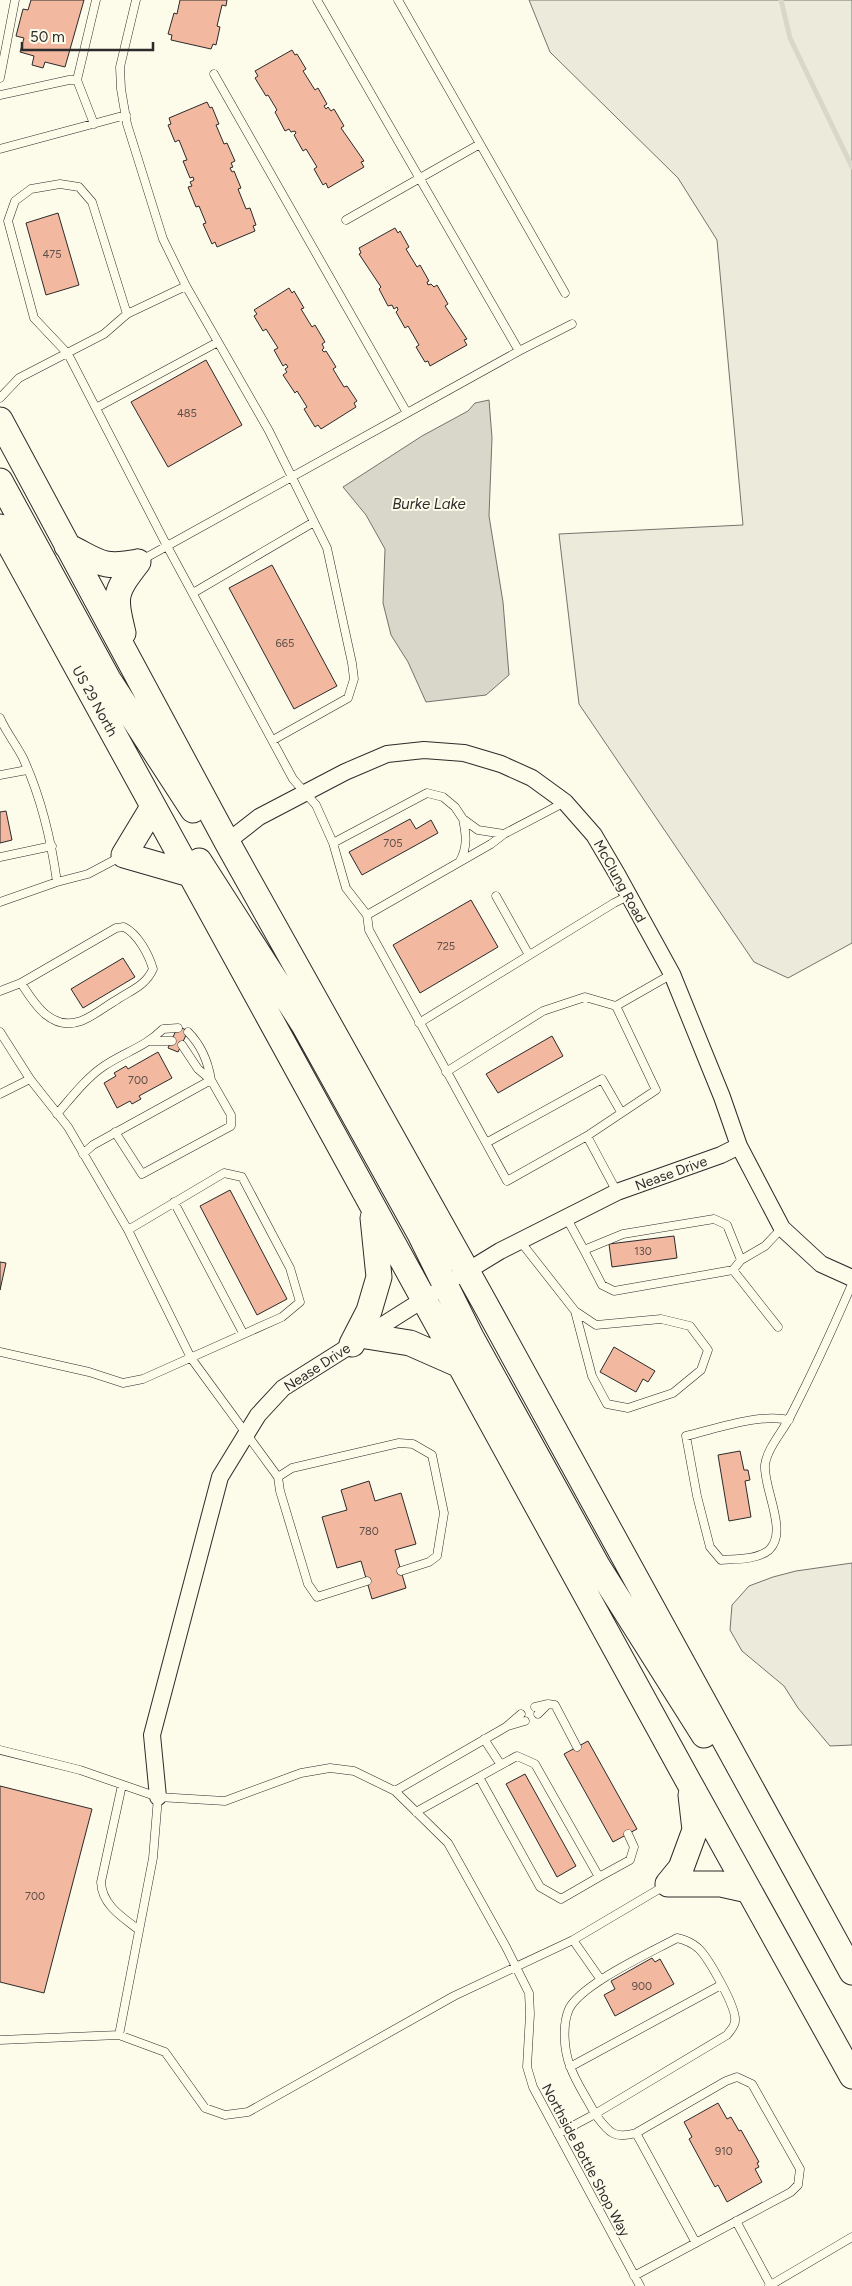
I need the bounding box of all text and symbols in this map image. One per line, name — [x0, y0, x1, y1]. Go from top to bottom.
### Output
scale bar — [22, 20, 154, 52]
text: 50 m — [30, 28, 65, 46]
house number: 475 — [42, 248, 62, 261]
house number: 485 — [177, 407, 197, 420]
water label: Burke Lake — [392, 495, 466, 513]
house number: 665 — [276, 637, 294, 650]
street label: US 29 North — [68, 663, 121, 740]
house number: 705 — [383, 837, 403, 850]
street label: McClung Road — [590, 837, 649, 926]
house number: 725 — [437, 940, 455, 953]
house number: 700 — [128, 1074, 148, 1087]
street label: Nease Drive — [633, 1152, 710, 1194]
house number: 130 — [634, 1245, 652, 1258]
street label: Nease Drive — [281, 1340, 354, 1395]
house number: 780 — [359, 1525, 379, 1538]
house number: 700 — [25, 1890, 45, 1903]
house number: 900 — [632, 1980, 652, 1993]
street label: Northside Bottle Shop Way — [538, 2081, 633, 2240]
house number: 910 — [715, 2145, 733, 2158]

